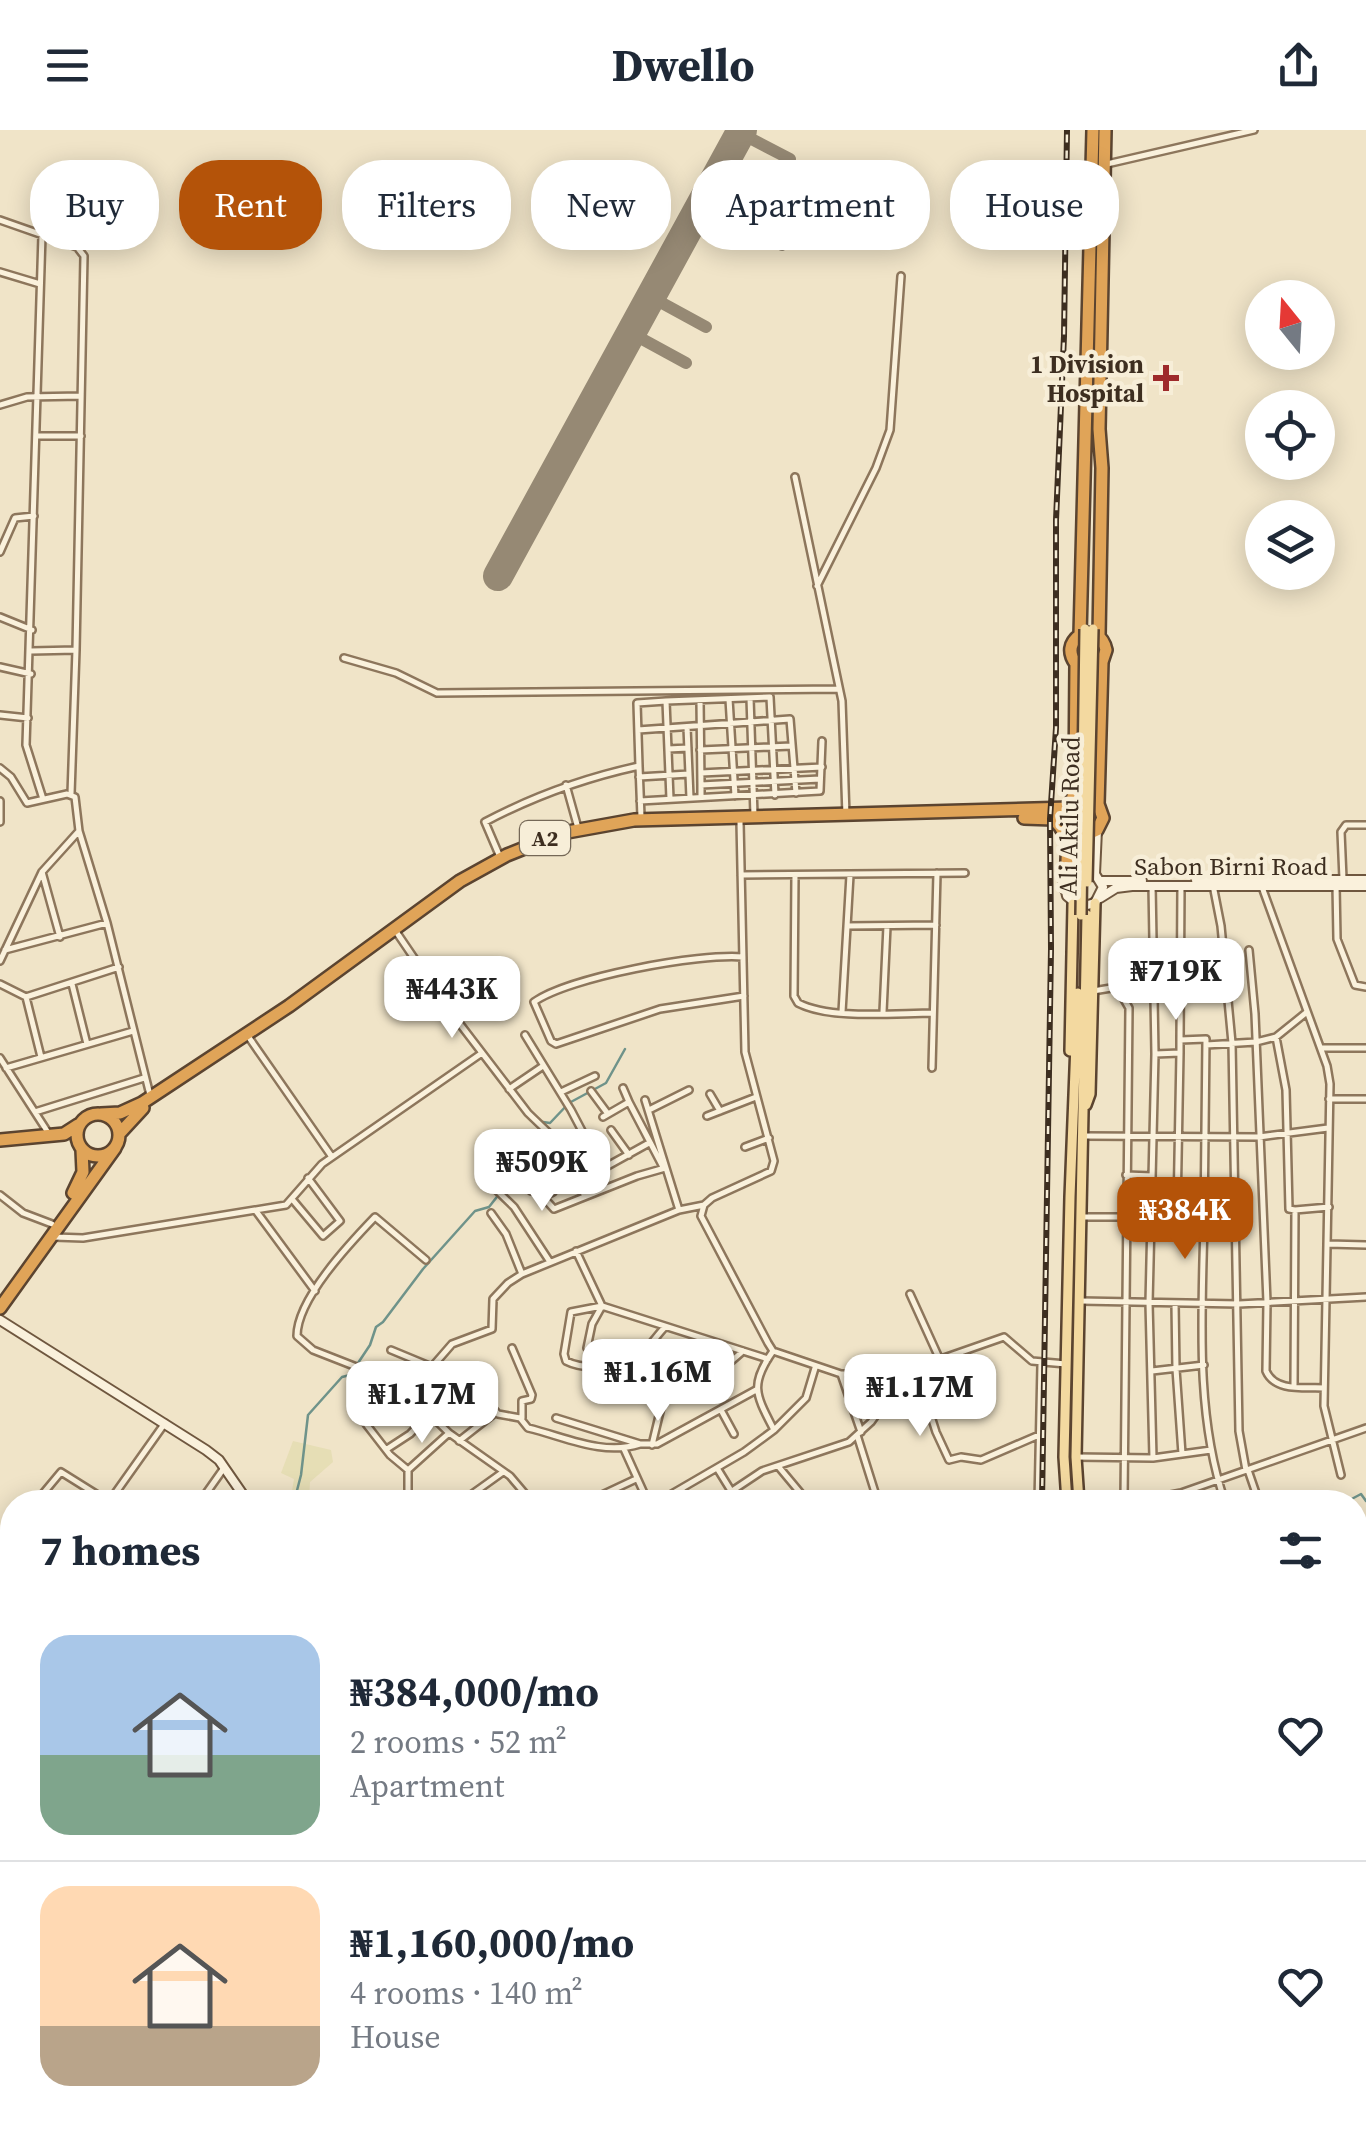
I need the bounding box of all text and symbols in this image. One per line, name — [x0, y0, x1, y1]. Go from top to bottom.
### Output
text: Dwello — [611, 34, 755, 96]
icon: menu — [40, 38, 95, 93]
icon: share — [1271, 38, 1326, 93]
chip: Buy — [30, 160, 159, 250]
chip: Rent — [179, 160, 322, 250]
chip: Filters — [342, 160, 511, 250]
chip: New — [531, 160, 671, 250]
chip: Apartment — [691, 160, 930, 250]
chip: House — [950, 160, 1119, 250]
north arrow — [1245, 280, 1335, 370]
map controls — [1245, 280, 1335, 590]
place label: 1 Division Hospital — [1030, 347, 1144, 410]
marker: 1 Division Hospital — [1153, 365, 1179, 391]
button: locate — [1245, 390, 1335, 480]
button: layers — [1245, 500, 1335, 590]
street label: Ali Akilu Road — [1051, 736, 1087, 896]
road number: A2 — [520, 821, 570, 855]
street label: Sabon Birni Road — [1134, 849, 1328, 883]
pin: ₦719K — [1106, 938, 1246, 1023]
text: ₦719K — [1130, 948, 1222, 992]
pin: ₦443K — [382, 956, 522, 1041]
text: ₦443K — [406, 966, 498, 1010]
pin: ₦509K — [472, 1129, 612, 1214]
text: ₦509K — [496, 1139, 588, 1183]
pin: ₦384K — [1115, 1177, 1255, 1262]
text: ₦384K — [1139, 1187, 1231, 1231]
pin: ₦1.16M — [577, 1339, 739, 1424]
text: ₦1.16M — [604, 1349, 712, 1393]
pin: ₦1.17M — [839, 1354, 1001, 1439]
pin: ₦1.17M — [341, 1361, 503, 1446]
text: ₦1.17M — [866, 1364, 974, 1408]
text: ₦1.17M — [368, 1371, 476, 1415]
text: 7 homes — [40, 1521, 200, 1579]
icon: filters — [1273, 1523, 1328, 1578]
text: ₦384,000/mo — [350, 1662, 599, 1720]
icon: home — [120, 1675, 240, 1795]
icon: heart — [1273, 1708, 1328, 1763]
text: 2 rooms · 52 m² — [350, 1720, 567, 1764]
text: Apartment — [350, 1764, 504, 1808]
text: ₦1,160,000/mo — [350, 1913, 634, 1971]
icon: home — [120, 1926, 240, 2046]
icon: heart — [1273, 1959, 1328, 2014]
text: 4 rooms · 140 m² — [350, 1971, 583, 2015]
text: House — [350, 2015, 441, 2059]

